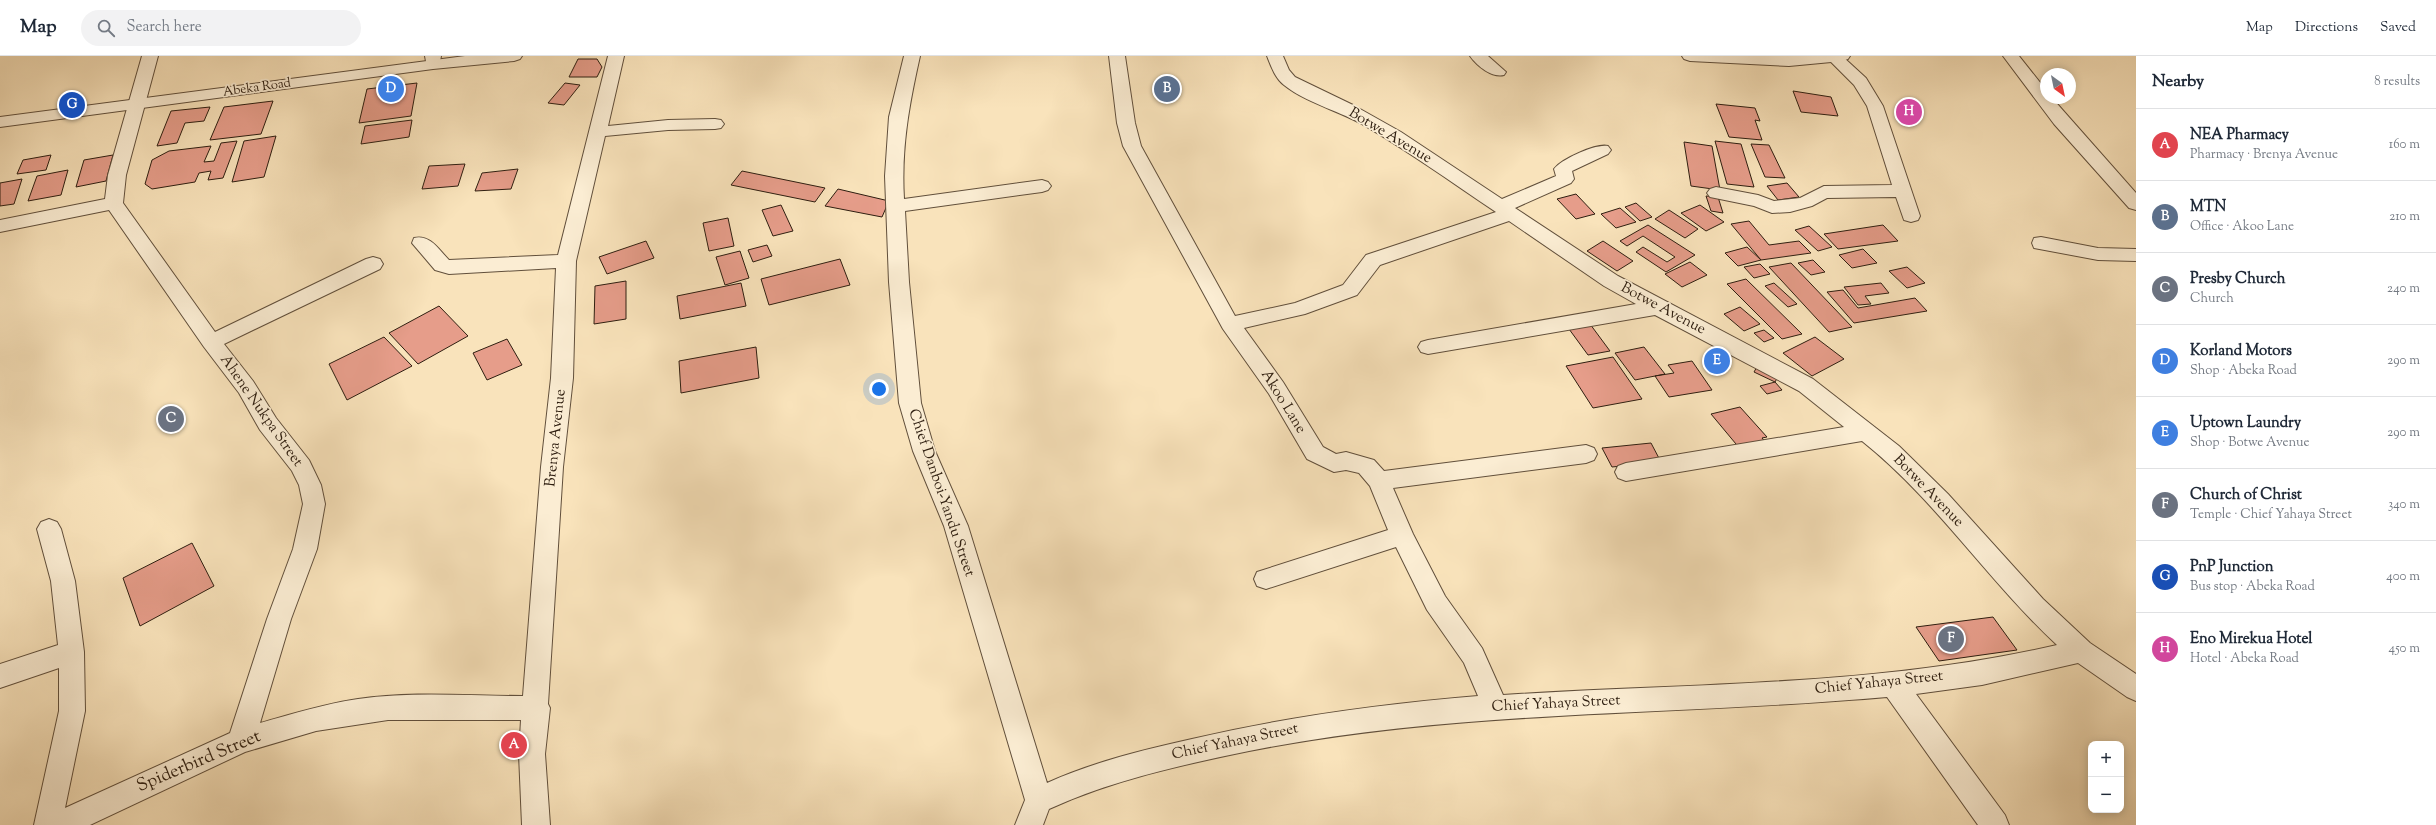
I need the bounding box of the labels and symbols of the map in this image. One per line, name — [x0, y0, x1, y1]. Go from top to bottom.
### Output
north arrow — [2040, 68, 2076, 104]
street label: Abeka Road — [222, 74, 293, 102]
pin: D — [378, 74, 404, 104]
pin: B — [1154, 74, 1180, 104]
pin: G — [59, 90, 85, 120]
pin: H — [1896, 97, 1922, 127]
street label: Botwe Avenue — [1344, 103, 1436, 169]
street label: Botwe Avenue — [1617, 278, 1709, 340]
pin: E — [1704, 346, 1730, 376]
street label: Ahene Nukpa Street — [214, 351, 308, 471]
street label: Akoo Lane — [1255, 366, 1311, 438]
your location — [869, 379, 889, 399]
street label: Brenya Avenue — [540, 388, 572, 488]
pin: C — [158, 404, 184, 434]
street label: Chief Danboi-Yandu Street — [902, 406, 980, 580]
street label: Botwe Avenue — [1888, 450, 1968, 532]
pin: F — [1938, 624, 1964, 654]
street label: Chief Yahaya Street — [1814, 666, 1944, 700]
street label: Chief Yahaya Street — [1491, 690, 1621, 718]
street label: Chief Yahaya Street — [1170, 718, 1300, 766]
street label: Spiderbird Street — [133, 724, 265, 800]
pin: A — [501, 730, 527, 760]

